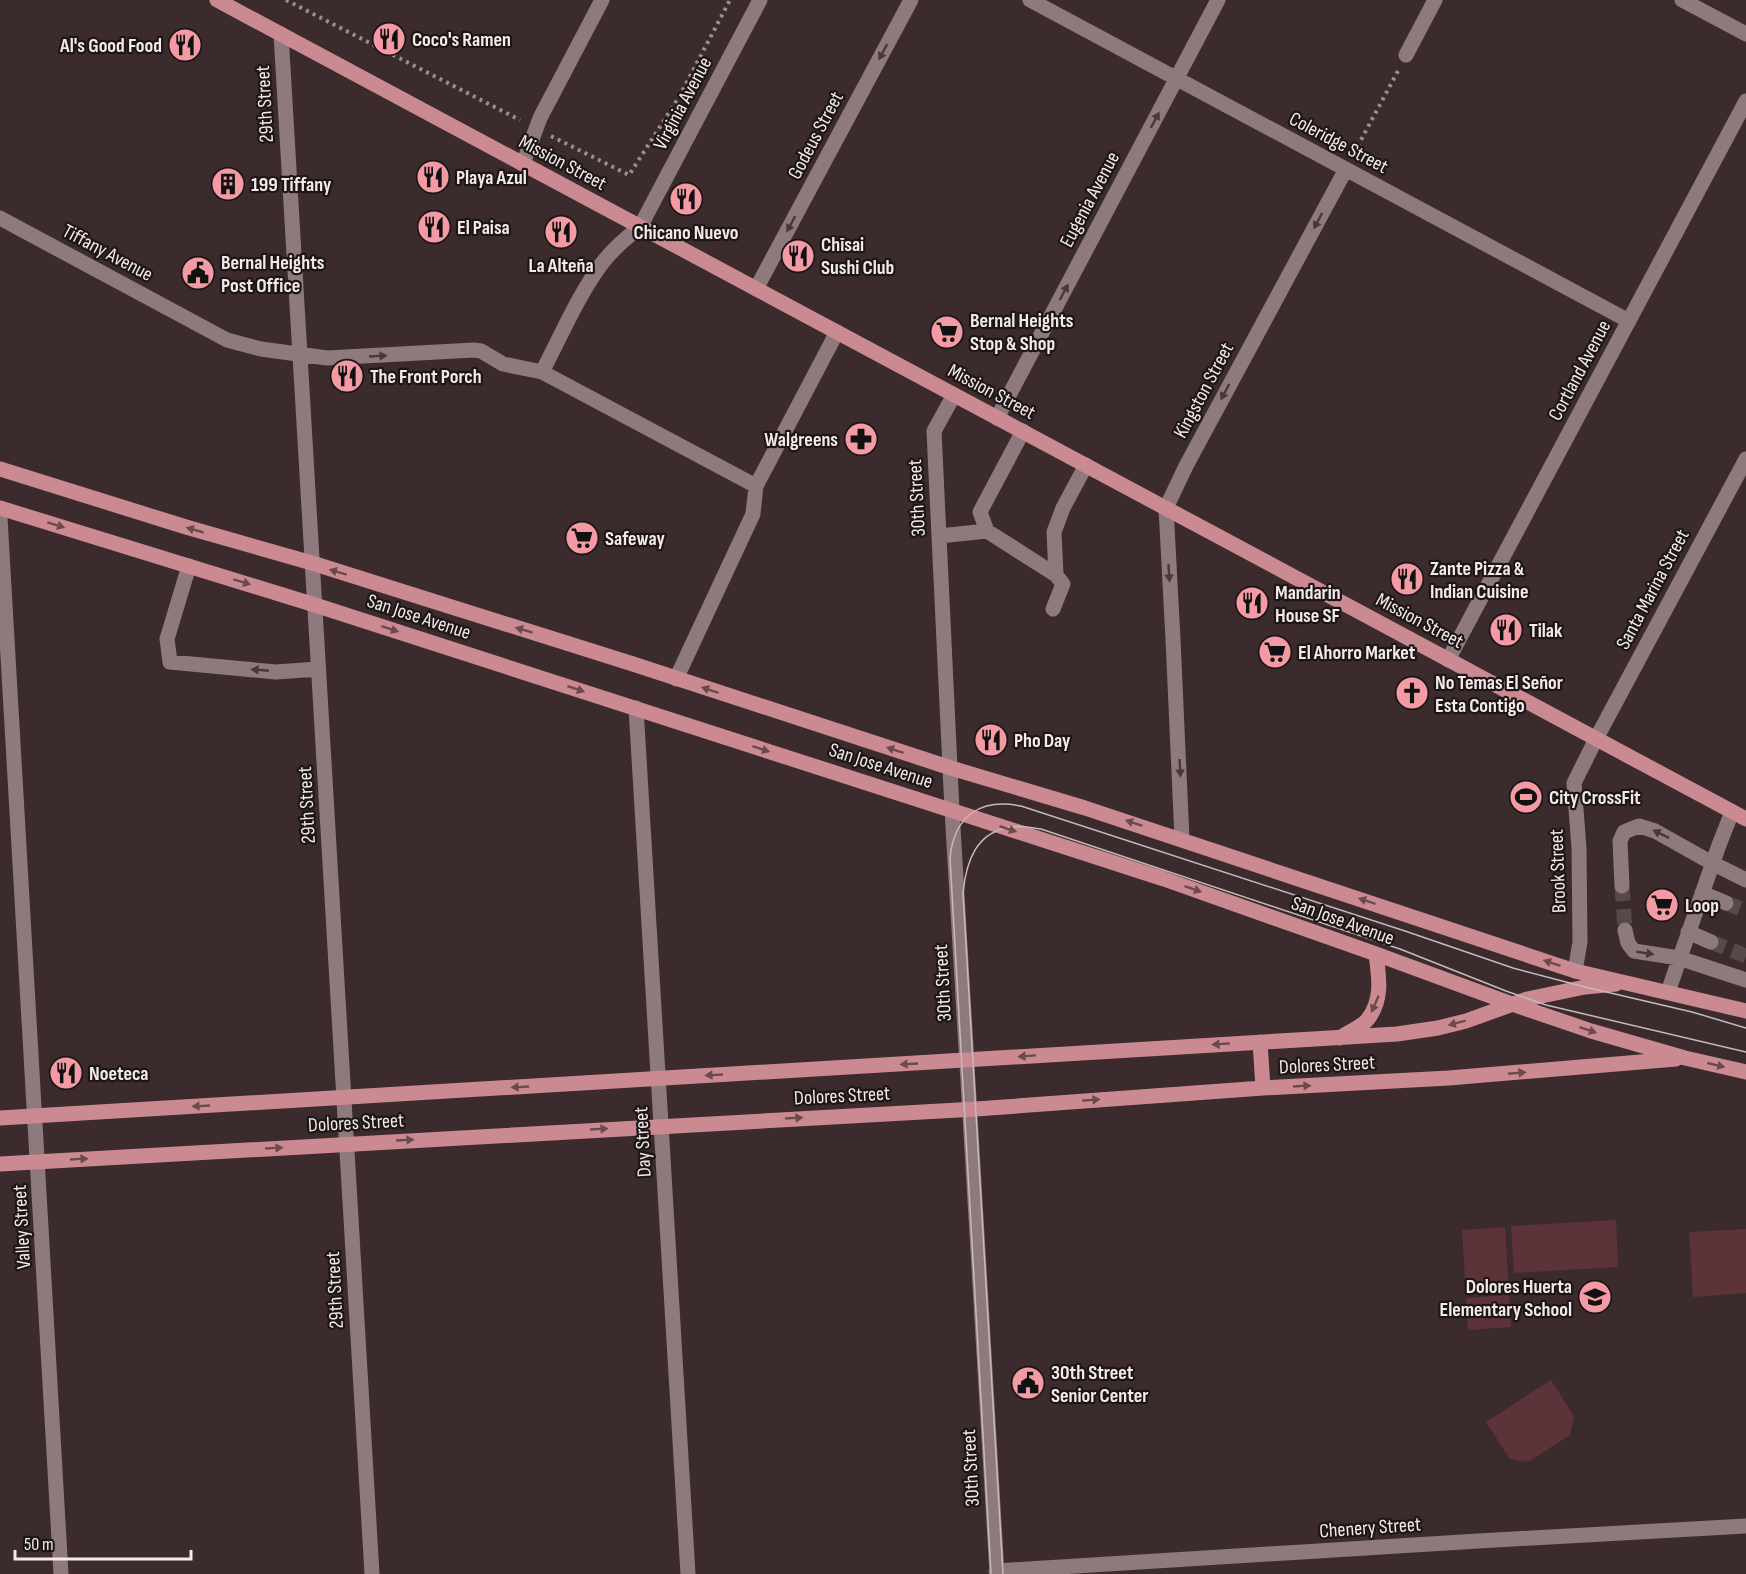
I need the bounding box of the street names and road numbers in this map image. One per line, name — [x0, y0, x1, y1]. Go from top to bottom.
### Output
street label: Virginia Avenue — [648, 53, 717, 154]
street label: 29th Street — [251, 65, 279, 143]
street label: Godeus Street — [783, 88, 849, 183]
street label: Coleridge Street — [1285, 107, 1392, 179]
street label: Mission Street — [515, 130, 610, 196]
street label: Eugenia Avenue — [1055, 148, 1125, 251]
street label: Tiffany Avenue — [58, 219, 157, 287]
street label: Cortland Avenue — [1543, 316, 1616, 425]
street label: Kingston Street — [1169, 339, 1239, 442]
street label: Mission Street — [944, 359, 1039, 425]
street label: 30th Street — [903, 459, 931, 537]
street label: Santa Marina Street — [1611, 525, 1695, 654]
street label: Mission Street — [1372, 588, 1467, 654]
street label: San Jose Avenue — [364, 589, 474, 645]
street label: San Jose Avenue — [826, 738, 936, 794]
street label: 29th Street — [293, 766, 321, 844]
street label: Brook Street — [1545, 829, 1571, 913]
street label: San Jose Avenue — [1288, 891, 1397, 951]
street label: 30th Street — [929, 944, 957, 1022]
street label: Dolores Street — [1278, 1050, 1376, 1079]
street label: Dolores Street — [793, 1081, 891, 1110]
street label: Day Street — [629, 1106, 657, 1178]
street label: Dolores Street — [307, 1108, 405, 1137]
street label: Valley Street — [8, 1184, 36, 1270]
street label: 29th Street — [321, 1251, 349, 1329]
street label: 30th Street — [957, 1429, 985, 1507]
street label: Chenery Street — [1318, 1512, 1422, 1544]

